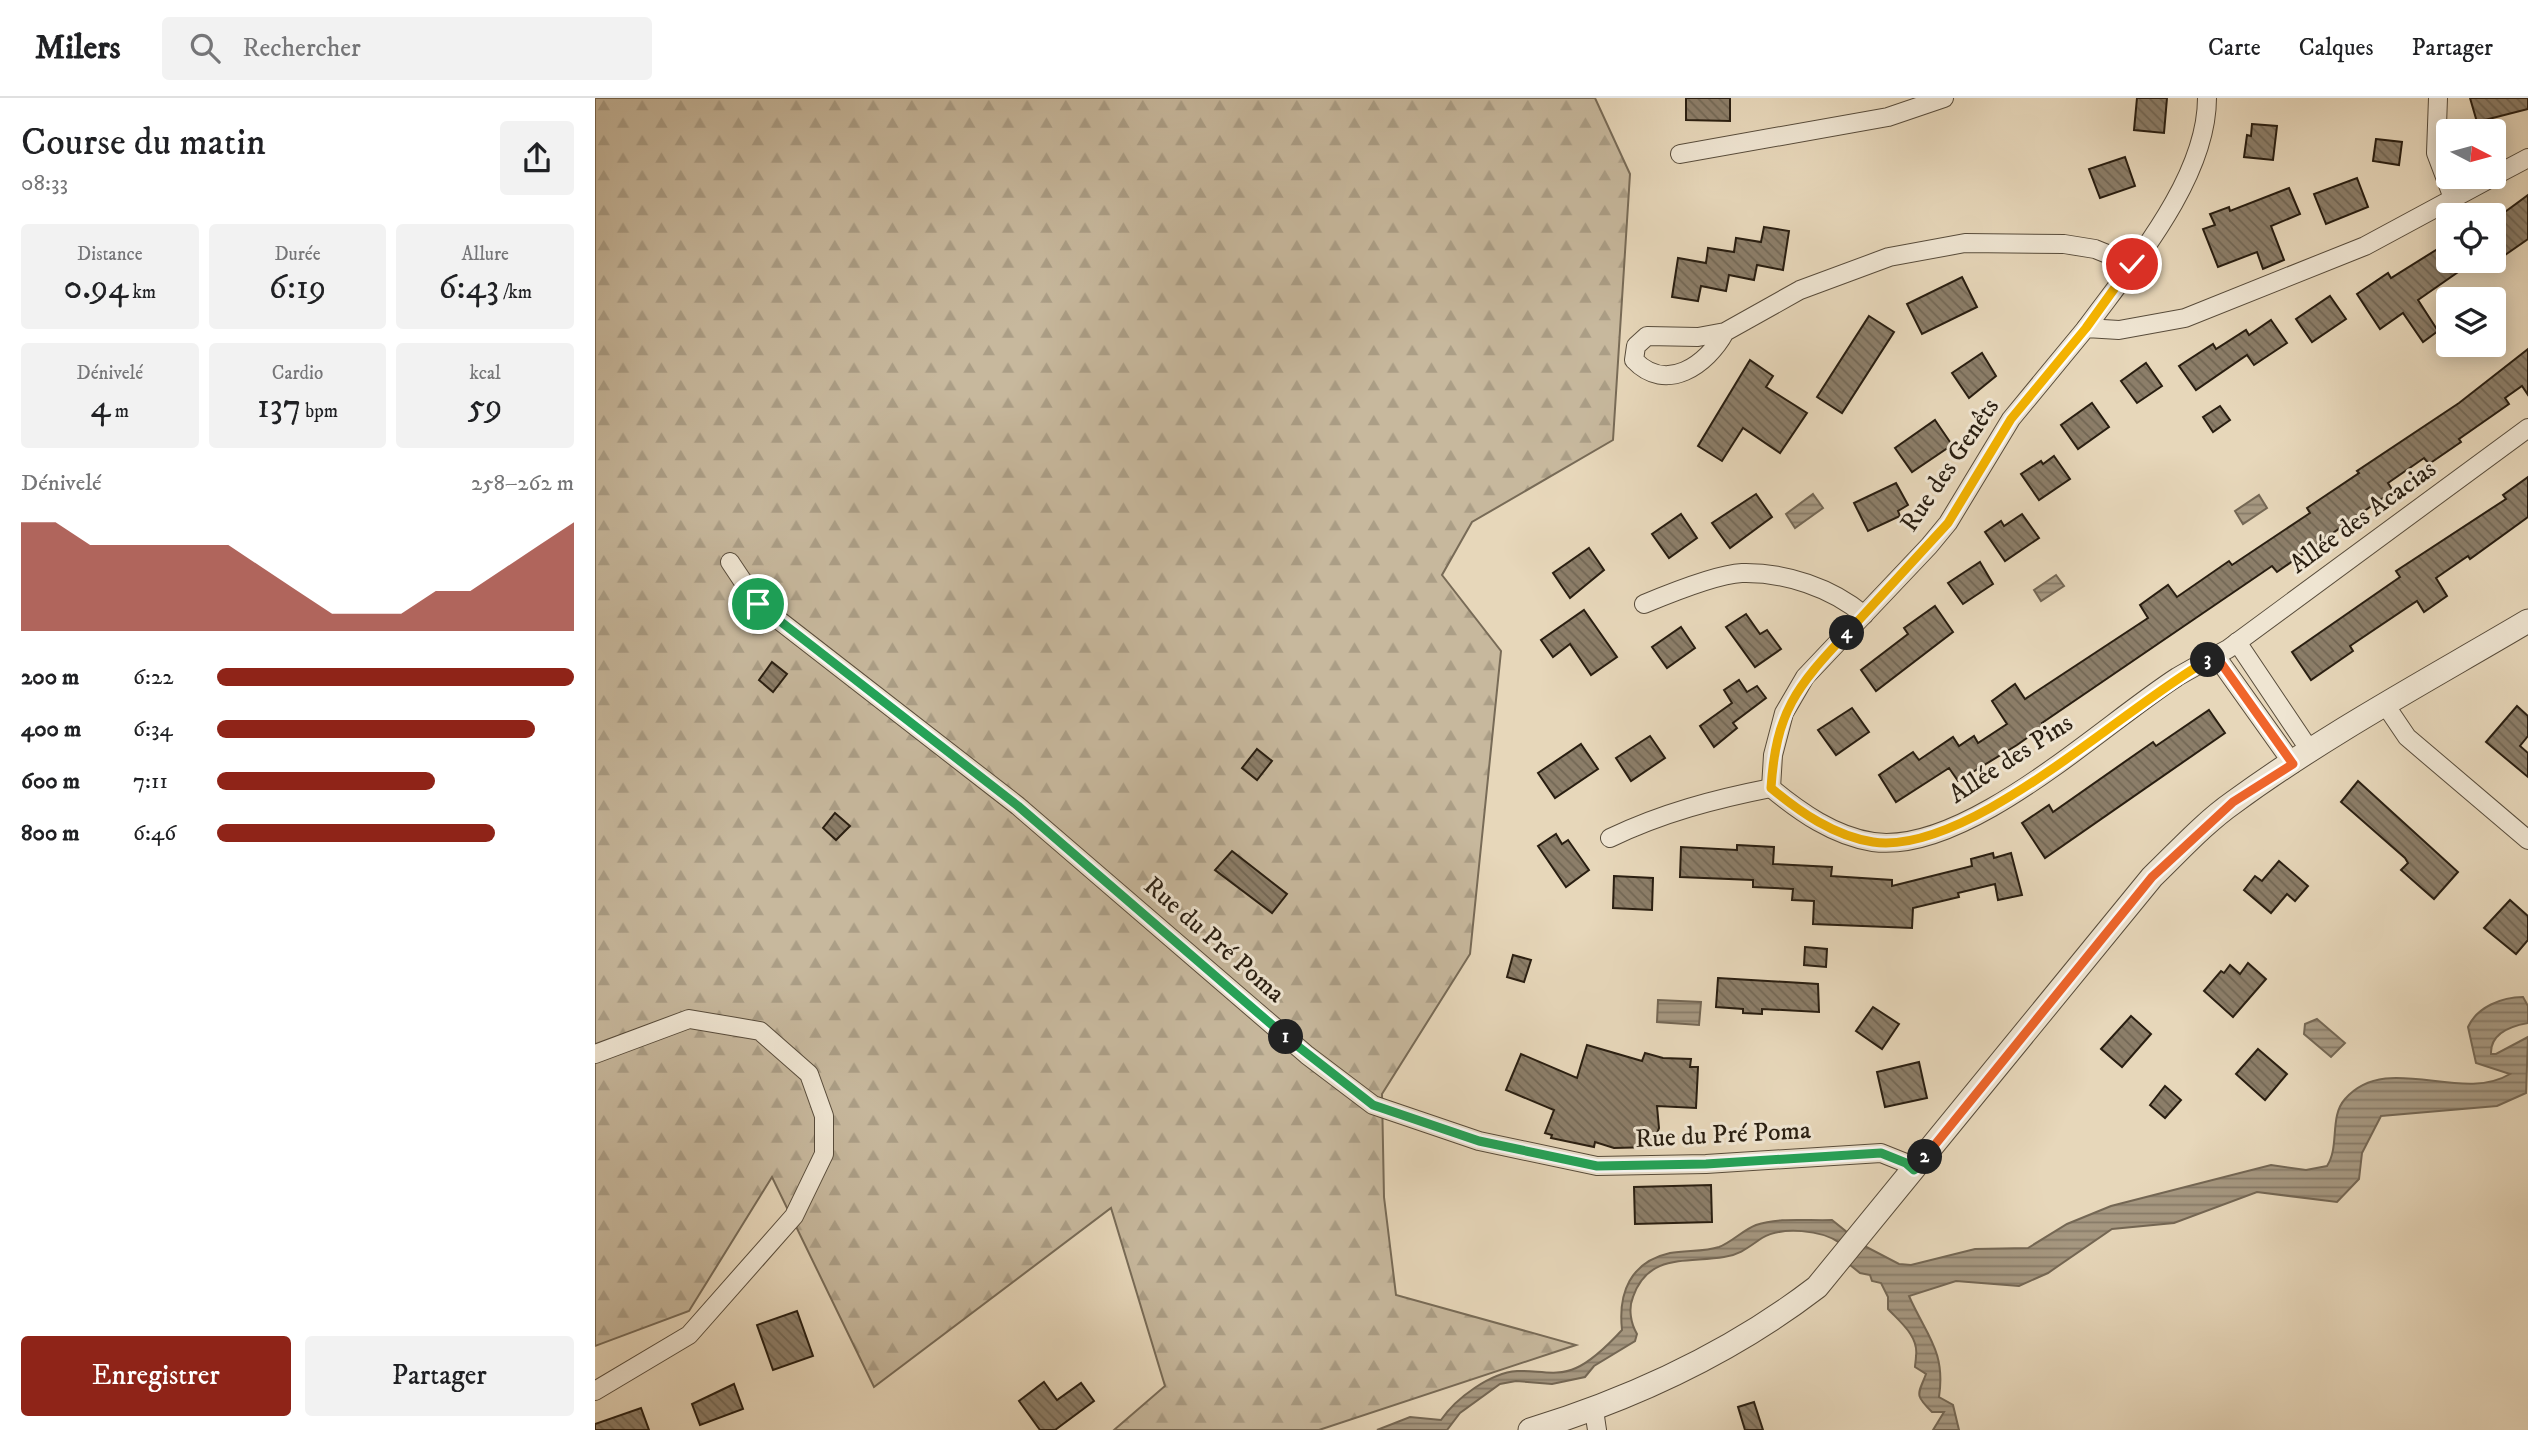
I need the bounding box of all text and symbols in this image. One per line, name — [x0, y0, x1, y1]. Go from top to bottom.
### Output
search box — [162, 17, 652, 80]
text: Milers — [35, 28, 120, 69]
icon: search — [186, 29, 224, 67]
text: Rechercher — [242, 32, 361, 65]
text: Carte — [2208, 33, 2261, 63]
text: Calques — [2299, 33, 2374, 63]
text: Partager — [2412, 33, 2493, 63]
text: Course du matin — [21, 119, 266, 167]
north arrow — [2436, 119, 2506, 189]
map controls — [2436, 119, 2506, 357]
button: share — [500, 121, 574, 195]
text: 08:33 — [21, 169, 68, 198]
button: locate — [2436, 203, 2506, 273]
pin — [2102, 234, 2162, 294]
text: Distance — [77, 243, 143, 266]
text: Durée — [274, 243, 321, 266]
text: Allure — [461, 243, 509, 266]
icon: check — [2113, 245, 2151, 283]
text: 0.94 — [64, 266, 128, 310]
text: 6:19 — [269, 266, 326, 310]
text: 6:43 — [438, 266, 499, 310]
text: km — [128, 281, 156, 304]
text: /km — [499, 281, 532, 304]
button: layers — [2436, 287, 2506, 357]
text: Dénivelé — [77, 362, 143, 385]
text: Cardio — [272, 362, 323, 385]
text: kcal — [470, 362, 501, 385]
text: 4 — [91, 385, 111, 429]
text: 137 — [257, 385, 301, 429]
text: 59 — [468, 385, 503, 429]
street label: Rue des Genêts — [1893, 392, 2007, 538]
text: m — [111, 400, 129, 423]
text: bpm — [301, 400, 338, 423]
street label: Allée des Acacias — [2283, 453, 2443, 581]
text: Dénivelé — [21, 469, 102, 498]
text: 258–262 m — [471, 469, 574, 498]
pin — [728, 574, 788, 634]
icon: arrive — [739, 585, 777, 623]
pin: 4 — [1829, 616, 1865, 650]
text: 4 — [1841, 621, 1852, 644]
pin: 3 — [2191, 642, 2225, 678]
text: 3 — [2204, 648, 2211, 671]
text: 200 m — [21, 663, 79, 692]
text: 6:22 — [133, 663, 174, 692]
street label: Allée des Pins — [1943, 707, 2079, 811]
text: 400 m — [21, 715, 81, 744]
text: 6:34 — [133, 715, 173, 744]
text: 600 m — [21, 767, 80, 796]
text: 7:11 — [133, 767, 168, 796]
text: 800 m — [21, 819, 79, 848]
text: 6:46 — [133, 819, 176, 848]
street label: Rue du Pré Poma — [1137, 870, 1291, 1010]
pin: 1 — [1269, 1020, 1303, 1054]
text: 1 — [1282, 1025, 1289, 1048]
street label: Rue du Pré Poma — [1634, 1114, 1812, 1156]
pin: 2 — [1907, 1140, 1943, 1174]
text: 2 — [1920, 1145, 1929, 1168]
button: Enregistrer — [21, 1336, 291, 1416]
button: Partager — [305, 1336, 574, 1416]

